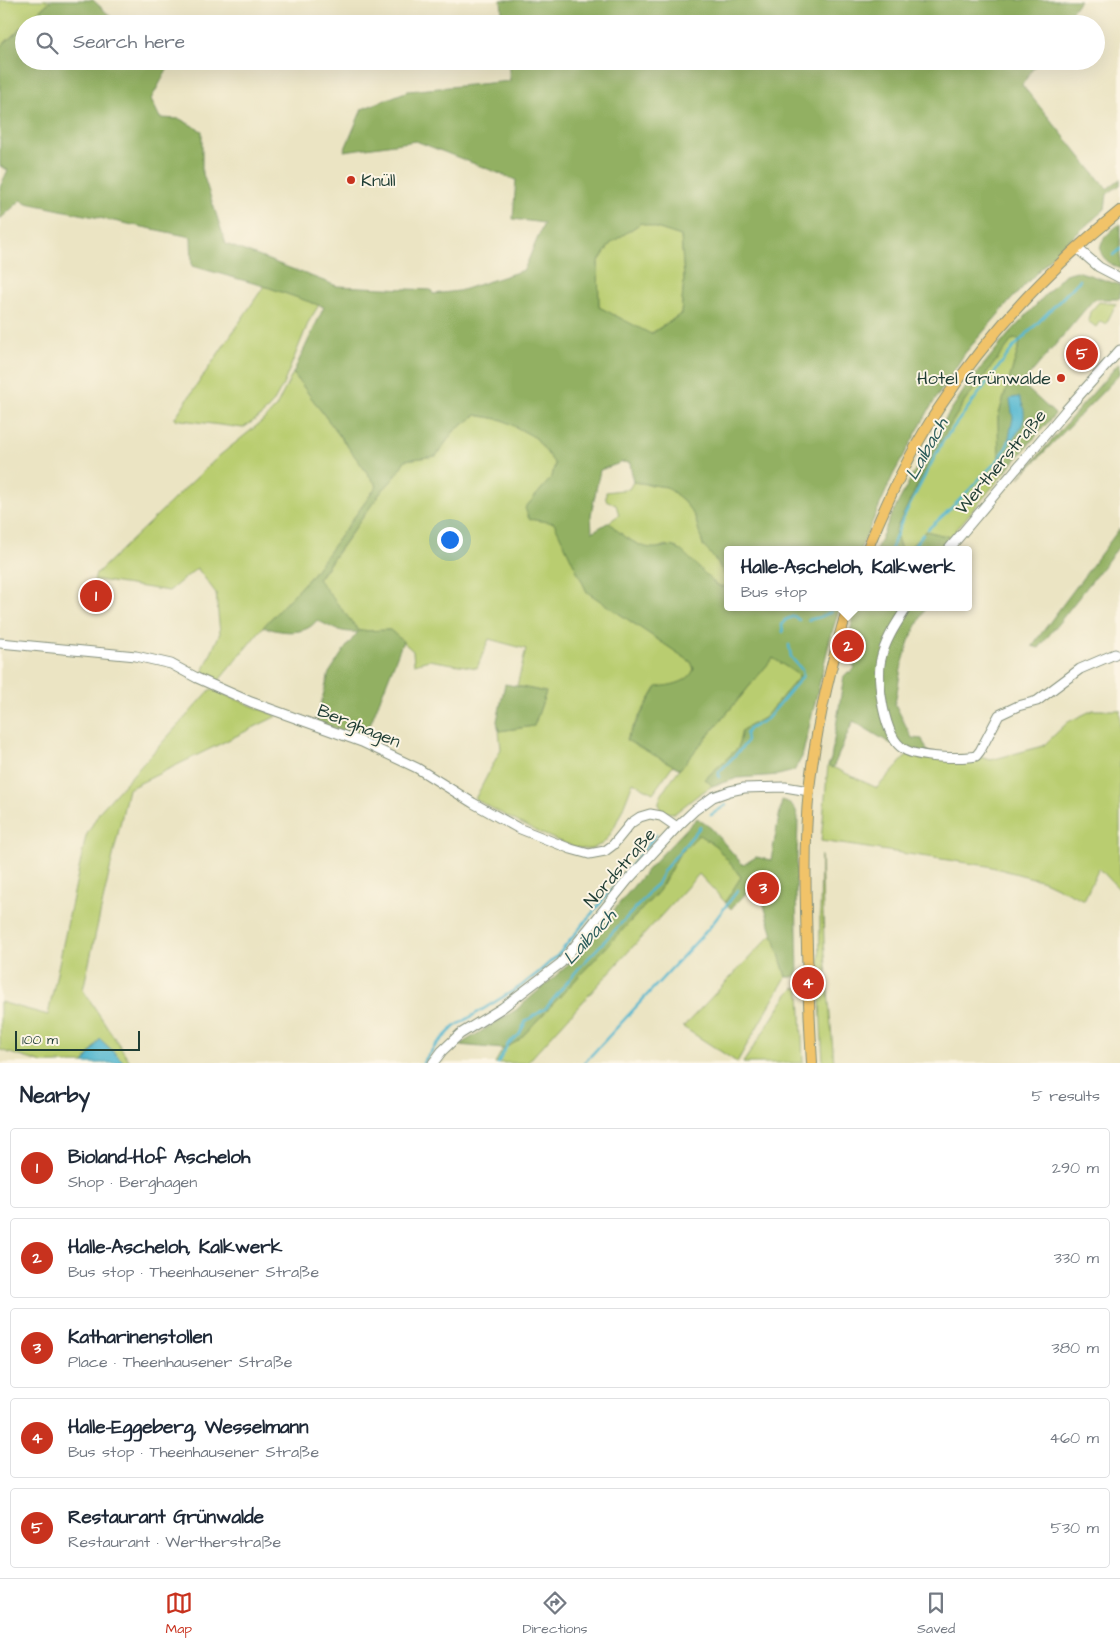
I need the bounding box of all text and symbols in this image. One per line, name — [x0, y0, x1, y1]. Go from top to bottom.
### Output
search box — [15, 15, 1105, 70]
icon: search — [33, 29, 61, 57]
text: Search here — [73, 29, 185, 56]
place label: Knüll — [361, 168, 396, 193]
marker: Knüll — [345, 174, 357, 186]
pin: 5 — [1066, 335, 1098, 373]
place label: Hotel Grünwalde — [917, 366, 1051, 391]
marker: Hotel Grünwalde — [1055, 372, 1067, 384]
street label: Wertherstraße — [950, 404, 1053, 520]
water label: Laibach — [899, 412, 956, 485]
your location — [437, 527, 463, 553]
popup — [724, 546, 972, 611]
text: Halle-Ascheloh, Kalkwerk — [741, 554, 955, 581]
pin: 1 — [80, 577, 112, 615]
text: Bus stop — [741, 581, 807, 603]
pin: 2 — [832, 627, 864, 665]
street label: Berghagen — [313, 698, 404, 755]
street label: Nordstraße — [578, 822, 662, 913]
pin: 3 — [747, 869, 779, 907]
water label: Laibach — [557, 902, 624, 971]
pin: 4 — [792, 964, 824, 1002]
scale bar — [15, 1028, 140, 1051]
text: 100 m — [22, 1030, 58, 1050]
text: Nearby — [20, 1081, 90, 1110]
text: 5 results — [1032, 1085, 1100, 1107]
text: Bioland-Hof Ascheloh — [68, 1144, 250, 1171]
text: 1 — [36, 1157, 38, 1179]
text: 290 m — [1052, 1157, 1099, 1179]
text: Shop · Berghagen — [68, 1171, 197, 1193]
text: Halle-Ascheloh, Kalkwerk — [68, 1234, 282, 1261]
text: 2 — [32, 1247, 42, 1269]
text: 330 m — [1054, 1247, 1099, 1269]
text: Bus stop · Theenhausener Straße — [68, 1261, 319, 1283]
text: Katharinenstollen — [68, 1324, 212, 1351]
text: 3 — [33, 1337, 41, 1359]
text: 380 m — [1052, 1337, 1099, 1359]
text: Place · Theenhausener Straße — [68, 1351, 292, 1373]
text: Halle-Eggeberg, Wesselmann — [68, 1414, 309, 1441]
text: 4 — [32, 1427, 42, 1449]
text: 460 m — [1049, 1427, 1099, 1449]
text: Bus stop · Theenhausener Straße — [68, 1441, 319, 1463]
text: Restaurant Grünwalde — [68, 1504, 264, 1531]
text: 5 — [31, 1517, 43, 1539]
text: 530 m — [1051, 1517, 1099, 1539]
text: Restaurant · Wertherstraße — [68, 1531, 281, 1553]
tab: Map — [165, 1589, 193, 1639]
tab: Directions — [522, 1589, 587, 1639]
tab: Saved — [917, 1589, 955, 1639]

